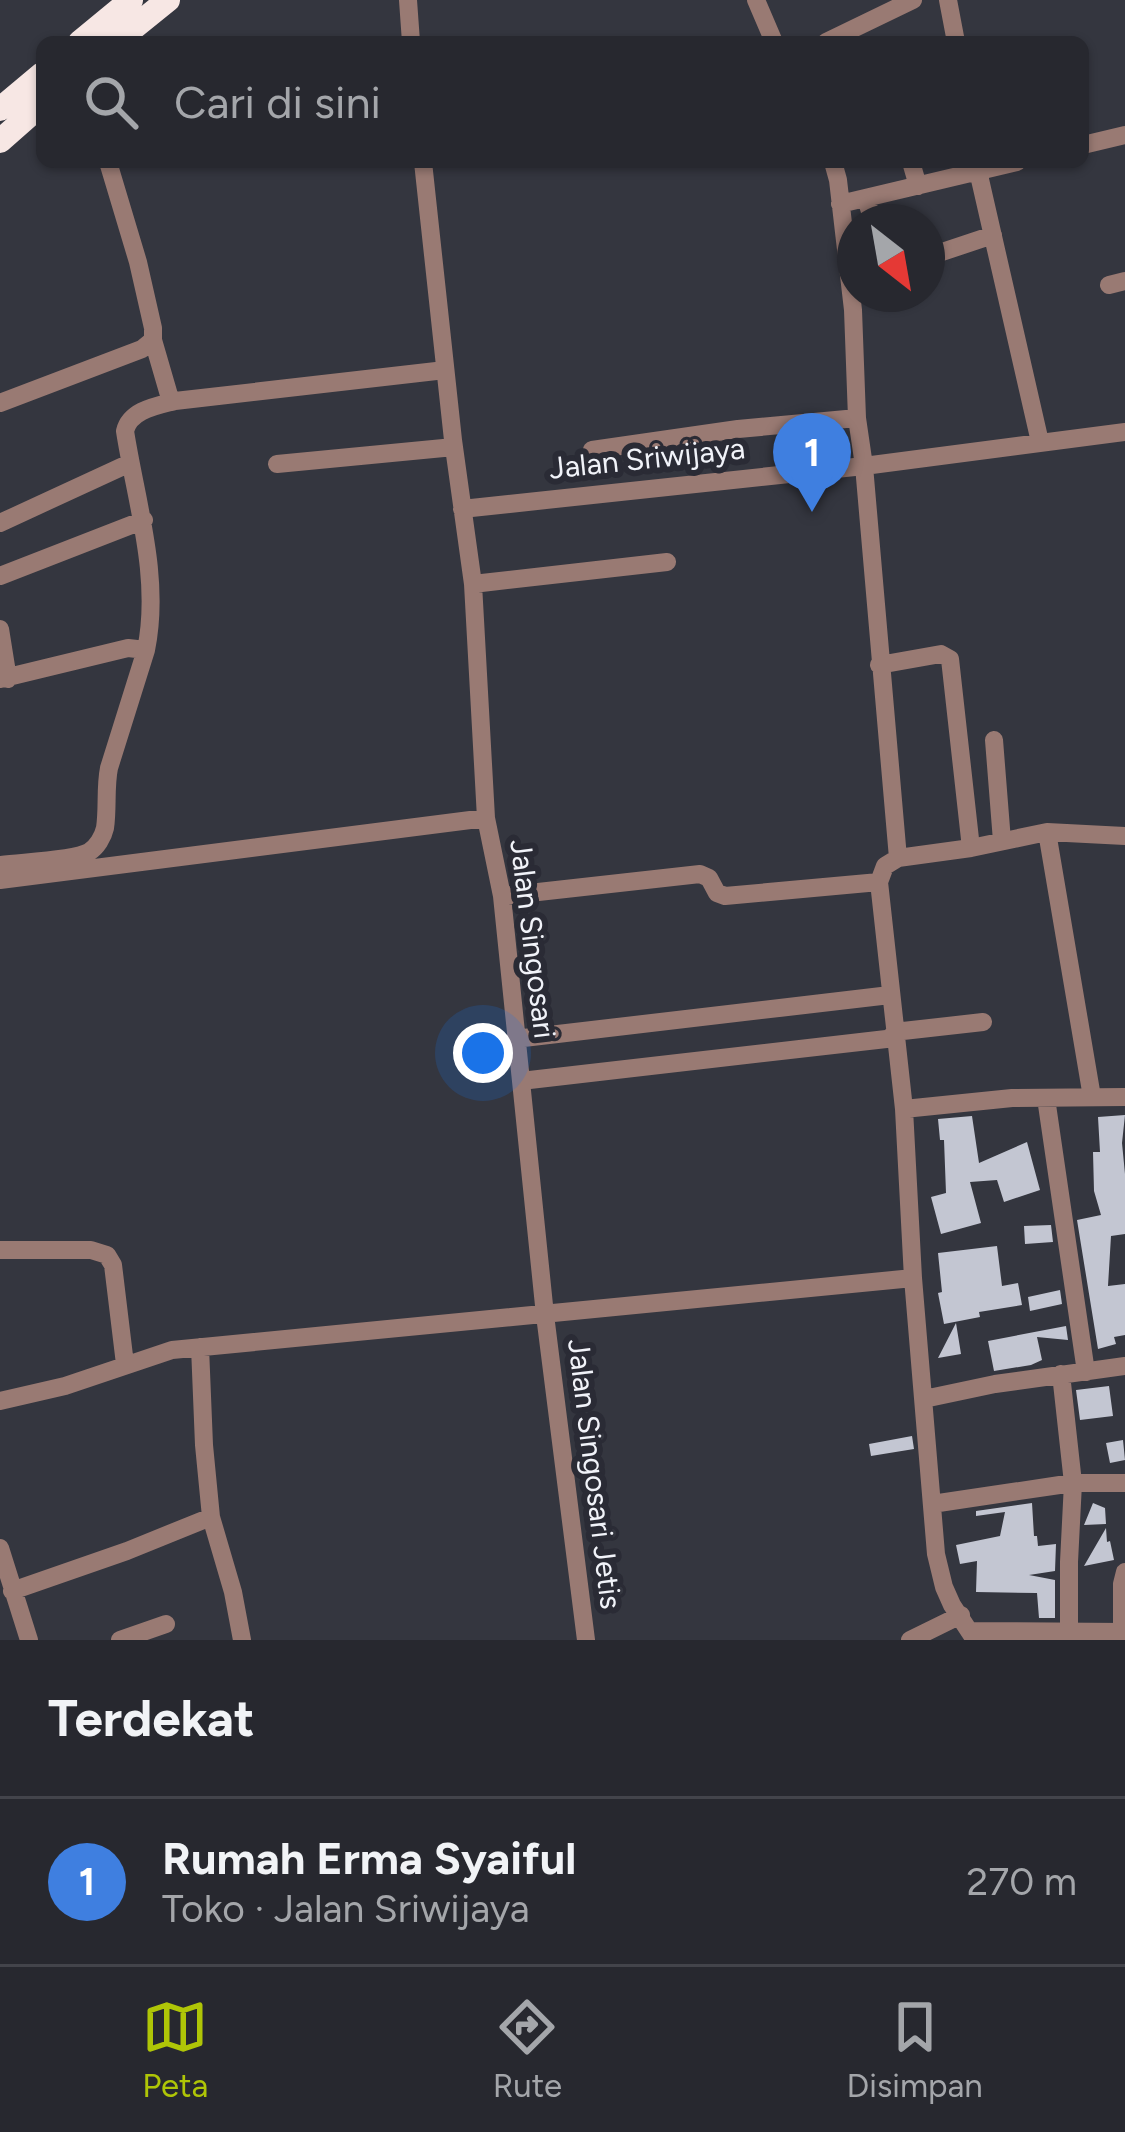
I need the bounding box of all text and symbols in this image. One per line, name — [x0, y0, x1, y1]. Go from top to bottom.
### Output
search box — [36, 36, 1089, 168]
icon: search — [78, 69, 144, 135]
text: Cari di sini — [174, 75, 381, 129]
north arrow — [837, 204, 945, 312]
pin: 1 — [773, 413, 851, 512]
street label: Jalan Sriwijaya — [547, 429, 747, 487]
street label: Jalan Singosari — [502, 837, 564, 1041]
your location — [453, 1023, 513, 1083]
street label: Jalan Singosari Jetis — [560, 1337, 630, 1611]
text: Terdekat — [48, 1688, 254, 1749]
text: Rumah Erma Syaiful — [162, 1831, 576, 1885]
text: 1 — [79, 1858, 95, 1905]
text: 270 m — [966, 1858, 1077, 1905]
text: Toko · Jalan Sriwijaya — [162, 1885, 530, 1932]
tab: Peta — [142, 1994, 208, 2105]
tab: Rute — [493, 1994, 562, 2105]
tab: Disimpan — [847, 1994, 983, 2105]

